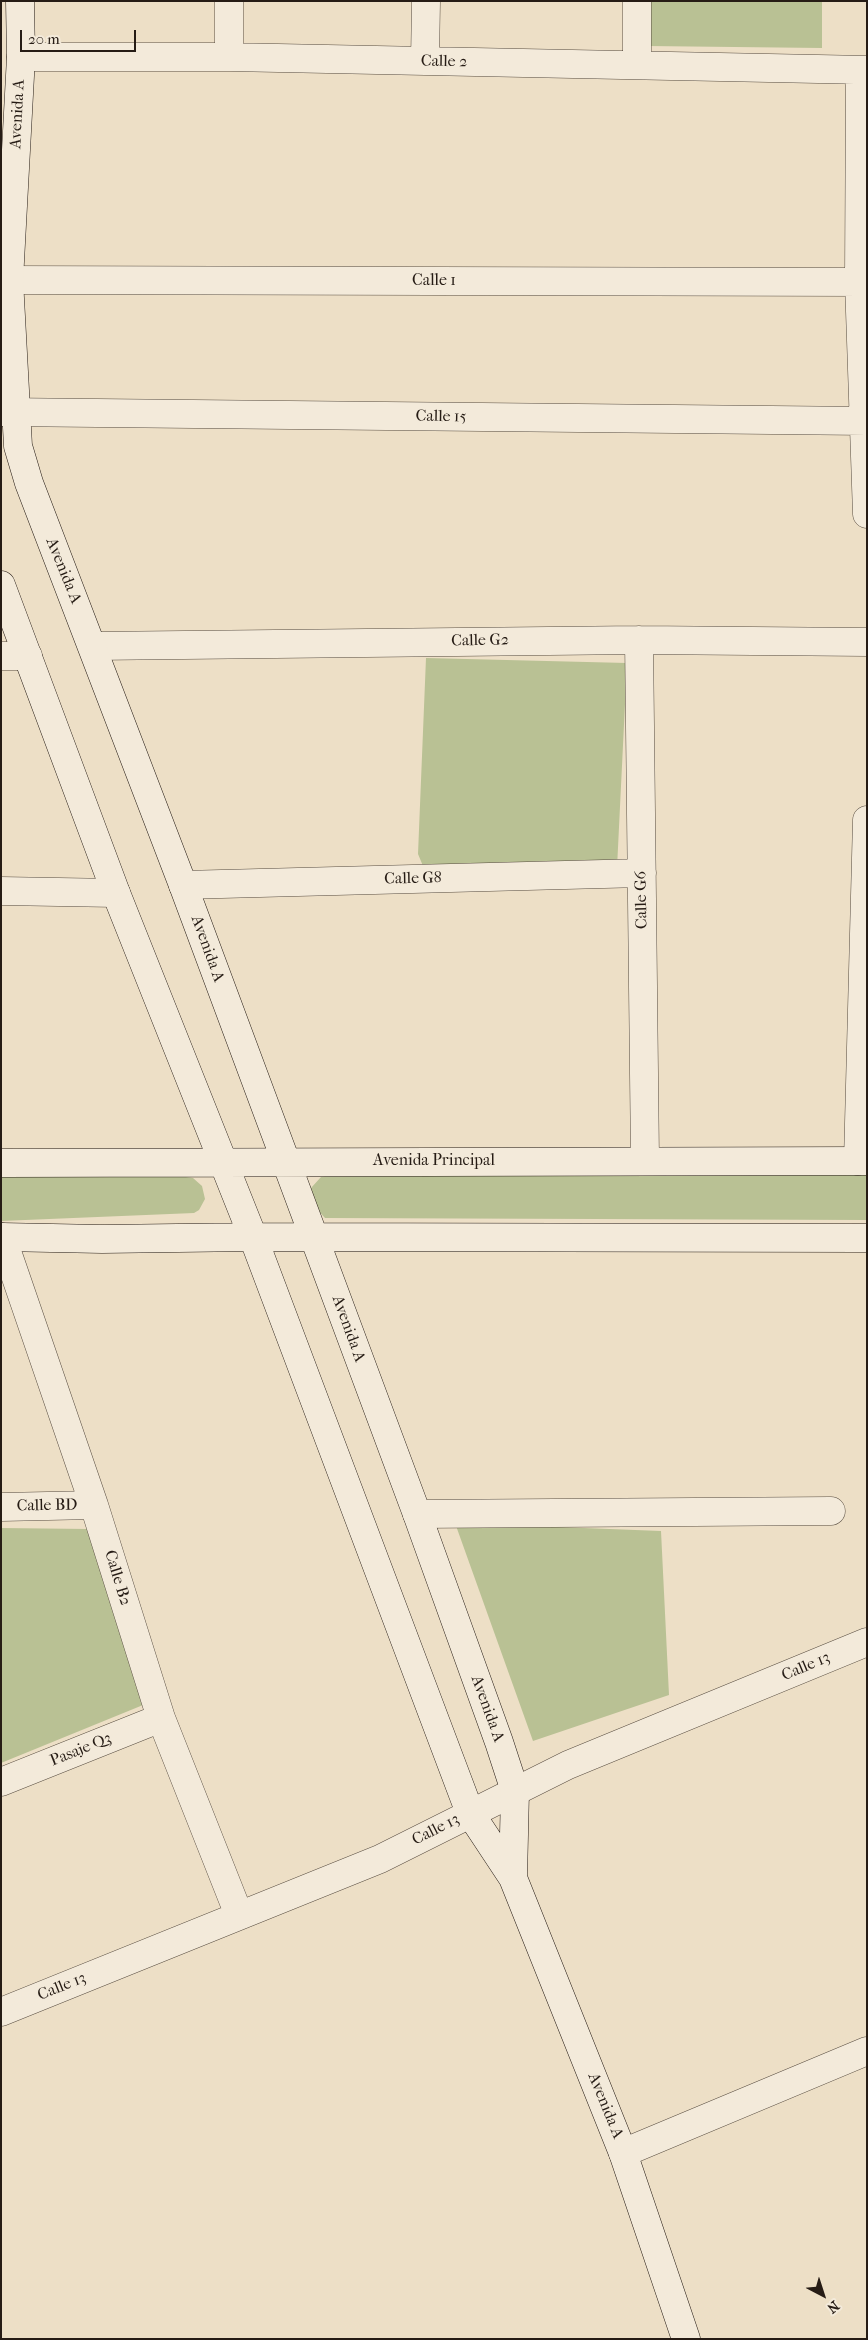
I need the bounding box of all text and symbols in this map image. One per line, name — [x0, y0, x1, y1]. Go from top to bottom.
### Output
scale bar — [22, 20, 139, 52]
text: 20 m — [28, 30, 60, 48]
street label: Calle 2 — [421, 52, 467, 72]
street label: Avenida A — [7, 79, 29, 149]
street label: Calle 1 — [412, 271, 456, 291]
street label: Calle 15 — [415, 407, 467, 427]
street label: Avenida A — [41, 535, 85, 607]
street label: Calle G2 — [451, 631, 509, 651]
street label: Calle G8 — [384, 869, 442, 889]
street label: Calle G6 — [632, 871, 652, 929]
street label: Avenida A — [186, 913, 228, 985]
street label: Avenida Principal — [373, 1151, 495, 1171]
street label: Avenida A — [327, 1293, 369, 1365]
street label: Calle BD — [16, 1496, 78, 1516]
street label: Calle B2 — [100, 1548, 134, 1608]
street label: Calle 13 — [779, 1648, 833, 1686]
street label: Avenida A — [466, 1673, 508, 1745]
street label: Pasaje Q3 — [48, 1729, 114, 1771]
street label: Calle 13 — [409, 1810, 463, 1850]
street label: Calle 13 — [35, 1969, 89, 2005]
street label: Avenida A — [583, 2070, 627, 2142]
north arrow — [798, 2270, 848, 2320]
text: N — [823, 2297, 842, 2317]

